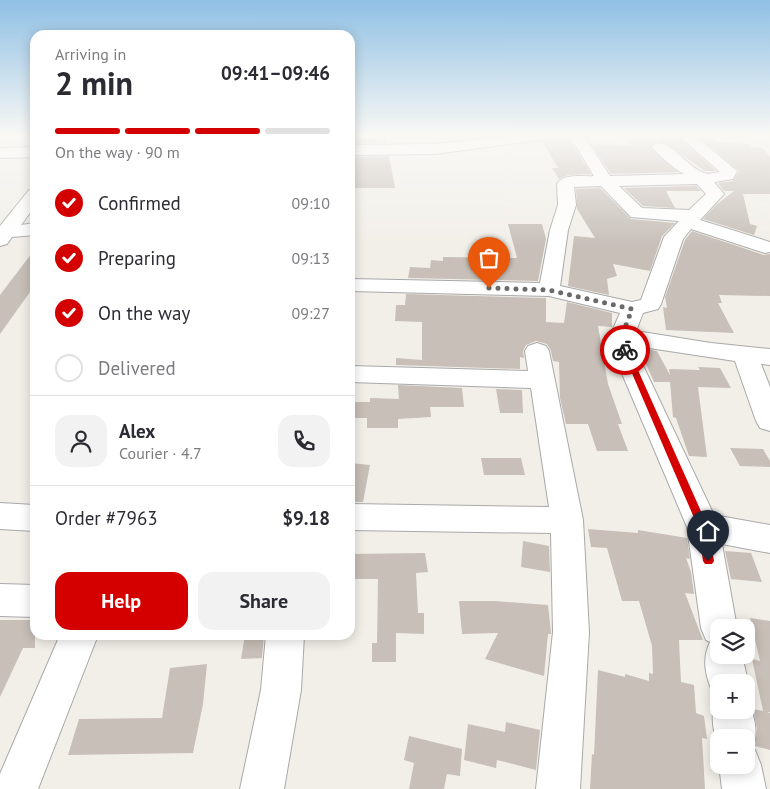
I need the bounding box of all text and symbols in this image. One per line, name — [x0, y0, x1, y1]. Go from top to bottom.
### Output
text: Arriving in — [55, 44, 126, 64]
text: 09:41–09:46 — [221, 61, 330, 85]
text: 2 min — [55, 62, 133, 104]
text: On the way · 90 m — [55, 142, 180, 162]
icon: check — [55, 189, 83, 217]
text: Confirmed — [98, 191, 181, 215]
text: 09:10 — [292, 193, 330, 213]
pin — [468, 237, 510, 288]
icon: check — [55, 244, 83, 272]
icon: bag — [475, 244, 503, 272]
text: Preparing — [98, 246, 176, 270]
text: 09:13 — [292, 248, 330, 268]
icon: check — [55, 299, 83, 327]
text: On the way — [98, 301, 190, 325]
text: 09:27 — [292, 303, 330, 323]
courier — [600, 325, 650, 375]
icon: bike — [611, 336, 639, 364]
text: Delivered — [98, 356, 176, 380]
button: person — [55, 415, 107, 467]
button: phone — [278, 415, 330, 467]
text: Alex — [119, 419, 155, 443]
text: Courier · 4.7 — [119, 443, 202, 463]
text: Order #7963 — [55, 506, 158, 530]
text: $9.18 — [282, 506, 330, 530]
pin — [687, 510, 729, 561]
icon: home — [694, 517, 722, 545]
button: Help — [55, 572, 188, 630]
button: Share — [198, 572, 330, 630]
map controls — [710, 619, 755, 774]
button: layers — [710, 619, 755, 664]
button: + — [710, 674, 755, 719]
button: − — [710, 729, 755, 774]

